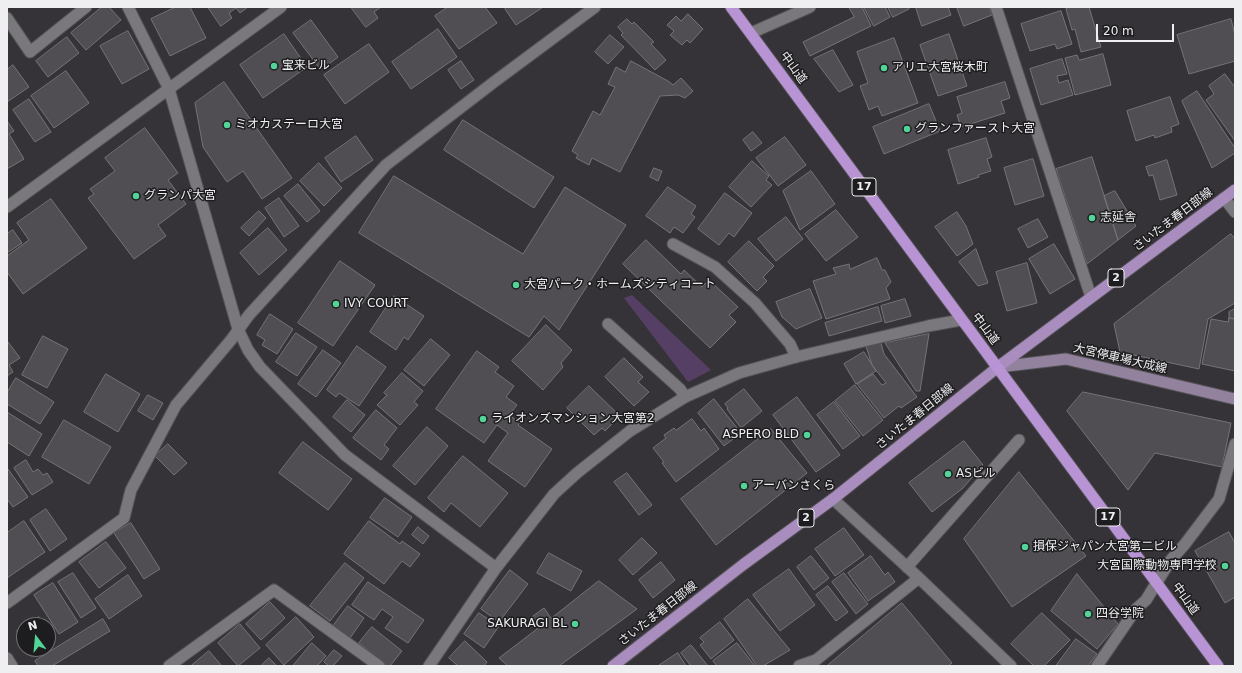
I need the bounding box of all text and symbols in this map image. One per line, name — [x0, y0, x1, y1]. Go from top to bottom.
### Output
scale bar — [1098, 16, 1176, 42]
text: 20 m — [1103, 24, 1134, 38]
street label: 中山道 — [777, 49, 809, 87]
place label: 宝来ビル — [282, 59, 330, 73]
marker: 宝来ビル — [269, 61, 279, 71]
place label: アリエ大宮桜木町 — [892, 61, 988, 75]
marker: アリエ大宮桜木町 — [879, 63, 889, 73]
place label: ミオカステーロ大宮 — [235, 118, 343, 132]
marker: ミオカステーロ大宮 — [222, 120, 232, 130]
place label: グランファースト大宮 — [915, 122, 1035, 136]
marker: グランファースト大宮 — [902, 124, 912, 134]
road number: 17 — [852, 178, 876, 196]
street label: さいたま春日部線 — [1130, 185, 1216, 255]
place label: グランパ大宮 — [144, 189, 216, 203]
marker: グランパ大宮 — [131, 191, 141, 201]
place label: 志延舎 — [1100, 211, 1136, 225]
marker: 志延舎 — [1087, 213, 1097, 223]
road number: 2 — [1108, 269, 1124, 287]
place label: 大宮パーク・ホームズシティコート — [524, 278, 716, 292]
marker: 大宮パーク・ホームズシティコート — [511, 280, 521, 290]
place label: IVY COURT — [344, 297, 408, 311]
marker: IVY COURT — [331, 299, 341, 309]
street label: 中山道 — [968, 310, 1002, 348]
street label: 大宮停車場大成線 — [1072, 341, 1168, 377]
street label: さいたま春日部線 — [873, 381, 957, 453]
place label: ライオンズマンション大宮第2 — [491, 412, 655, 426]
marker: ライオンズマンション大宮第2 — [478, 414, 488, 424]
place label: ASPERO BLD — [723, 428, 799, 442]
marker: ASPERO BLD — [802, 430, 812, 440]
place label: ASビル — [956, 467, 996, 481]
marker: ASビル — [943, 469, 953, 479]
place label: アーバンさくら — [752, 479, 835, 493]
marker: アーバンさくら — [739, 481, 749, 491]
road number: 17 — [1096, 508, 1120, 526]
road number: 2 — [798, 509, 814, 527]
place label: 損保ジャパン大宮第二ビル — [1033, 540, 1177, 554]
marker: 損保ジャパン大宮第二ビル — [1020, 542, 1030, 552]
place label: 大宮国際動物専門学校 — [1097, 559, 1217, 573]
marker: 大宮国際動物専門学校 — [1220, 561, 1230, 571]
street label: さいたま春日部線 — [616, 579, 700, 649]
street label: 中山道 — [1169, 580, 1201, 618]
place label: 四谷学院 — [1096, 607, 1144, 621]
marker: 四谷学院 — [1083, 609, 1093, 619]
north arrow — [16, 617, 56, 657]
place label: SAKURAGI BL — [487, 617, 567, 631]
text: N — [27, 618, 39, 633]
marker: SAKURAGI BL — [570, 619, 580, 629]

